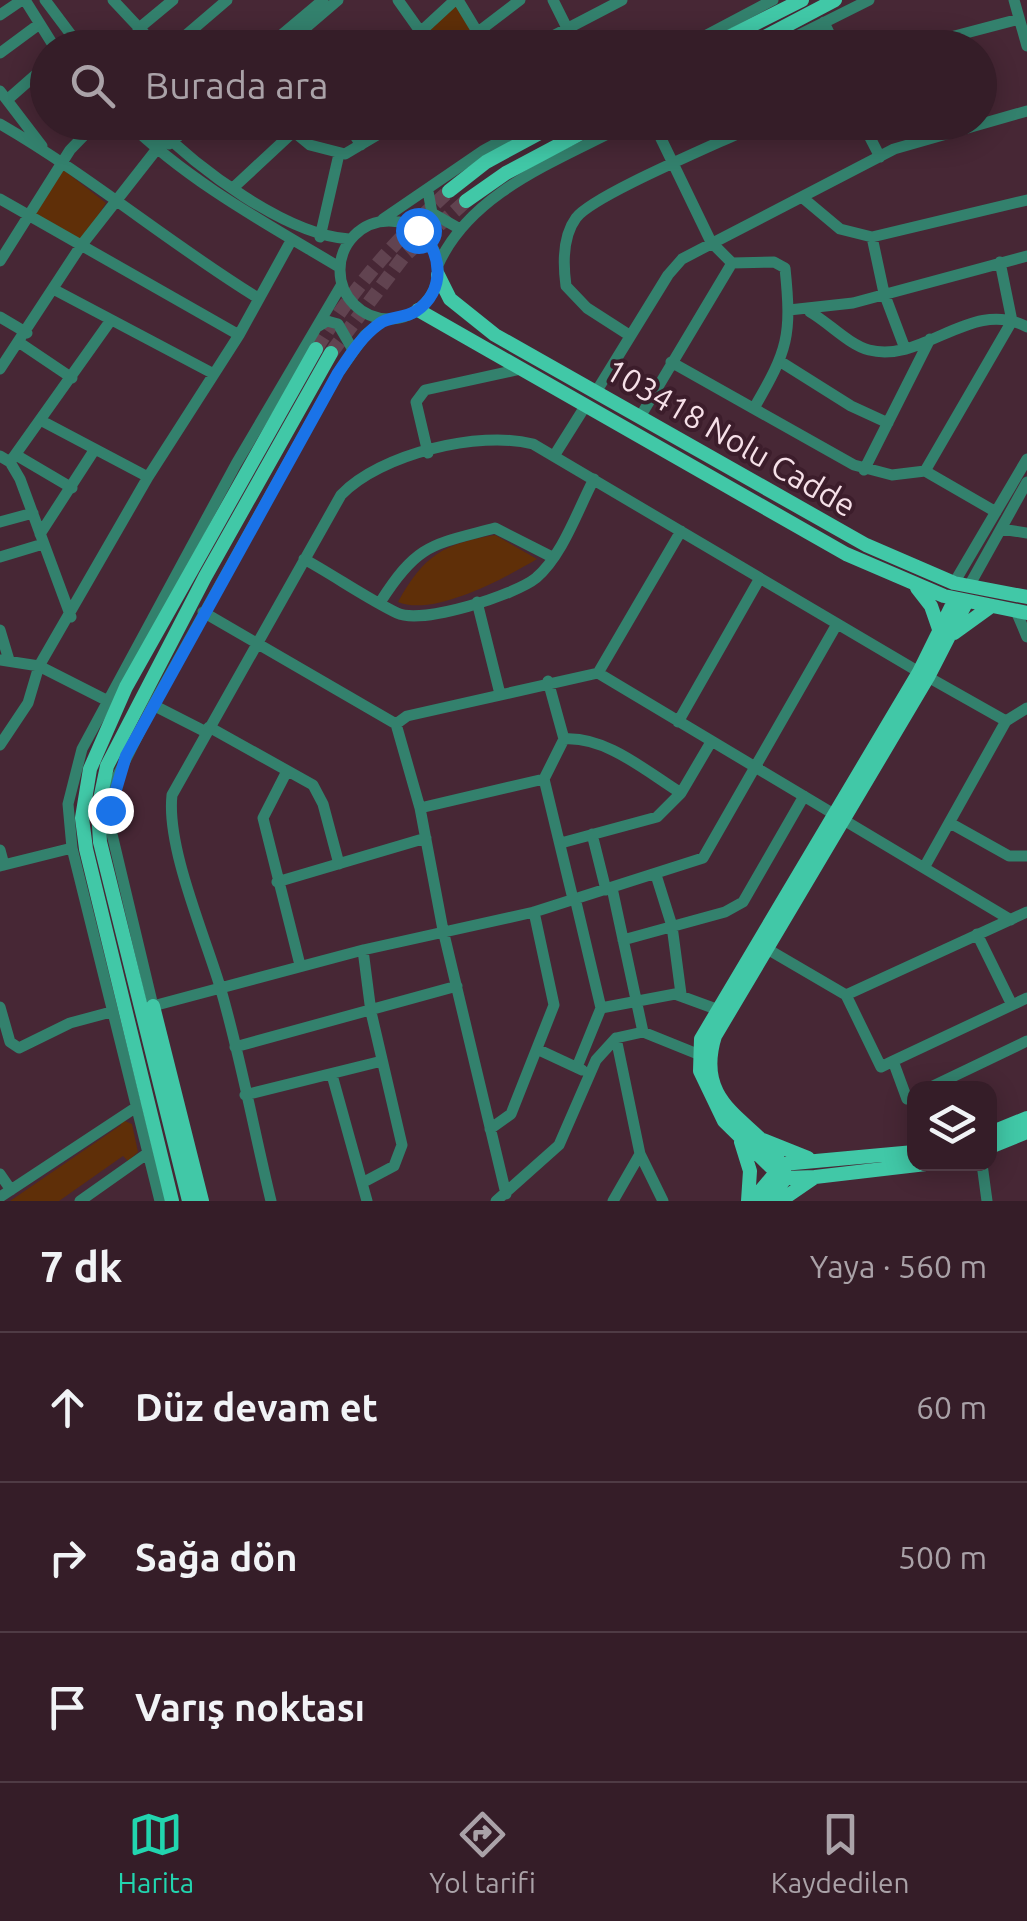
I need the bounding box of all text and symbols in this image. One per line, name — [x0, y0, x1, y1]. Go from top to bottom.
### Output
search box — [30, 30, 997, 140]
icon: search — [65, 58, 120, 113]
text: Burada ara — [145, 64, 329, 106]
route start — [396, 208, 442, 254]
street label: 103418 Nolu Cadde — [600, 351, 862, 523]
route end — [88, 788, 134, 834]
map controls — [907, 1081, 997, 1171]
button: layers — [907, 1081, 997, 1171]
text: 7 dk — [40, 1243, 122, 1290]
text: Yaya · 560 m — [810, 1248, 987, 1284]
icon: ahead — [40, 1380, 95, 1435]
text: Düz devam et — [135, 1386, 378, 1428]
text: 60 m — [916, 1389, 987, 1425]
icon: right — [40, 1530, 95, 1585]
text: Sağa dön — [135, 1536, 297, 1578]
text: 500 m — [898, 1539, 987, 1575]
icon: arrive — [40, 1680, 95, 1735]
text: Varış noktası — [135, 1686, 365, 1728]
tab: Harita — [118, 1807, 194, 1898]
tab: Yol tarifi — [429, 1807, 536, 1898]
tab: Kaydedilen — [771, 1807, 909, 1898]

